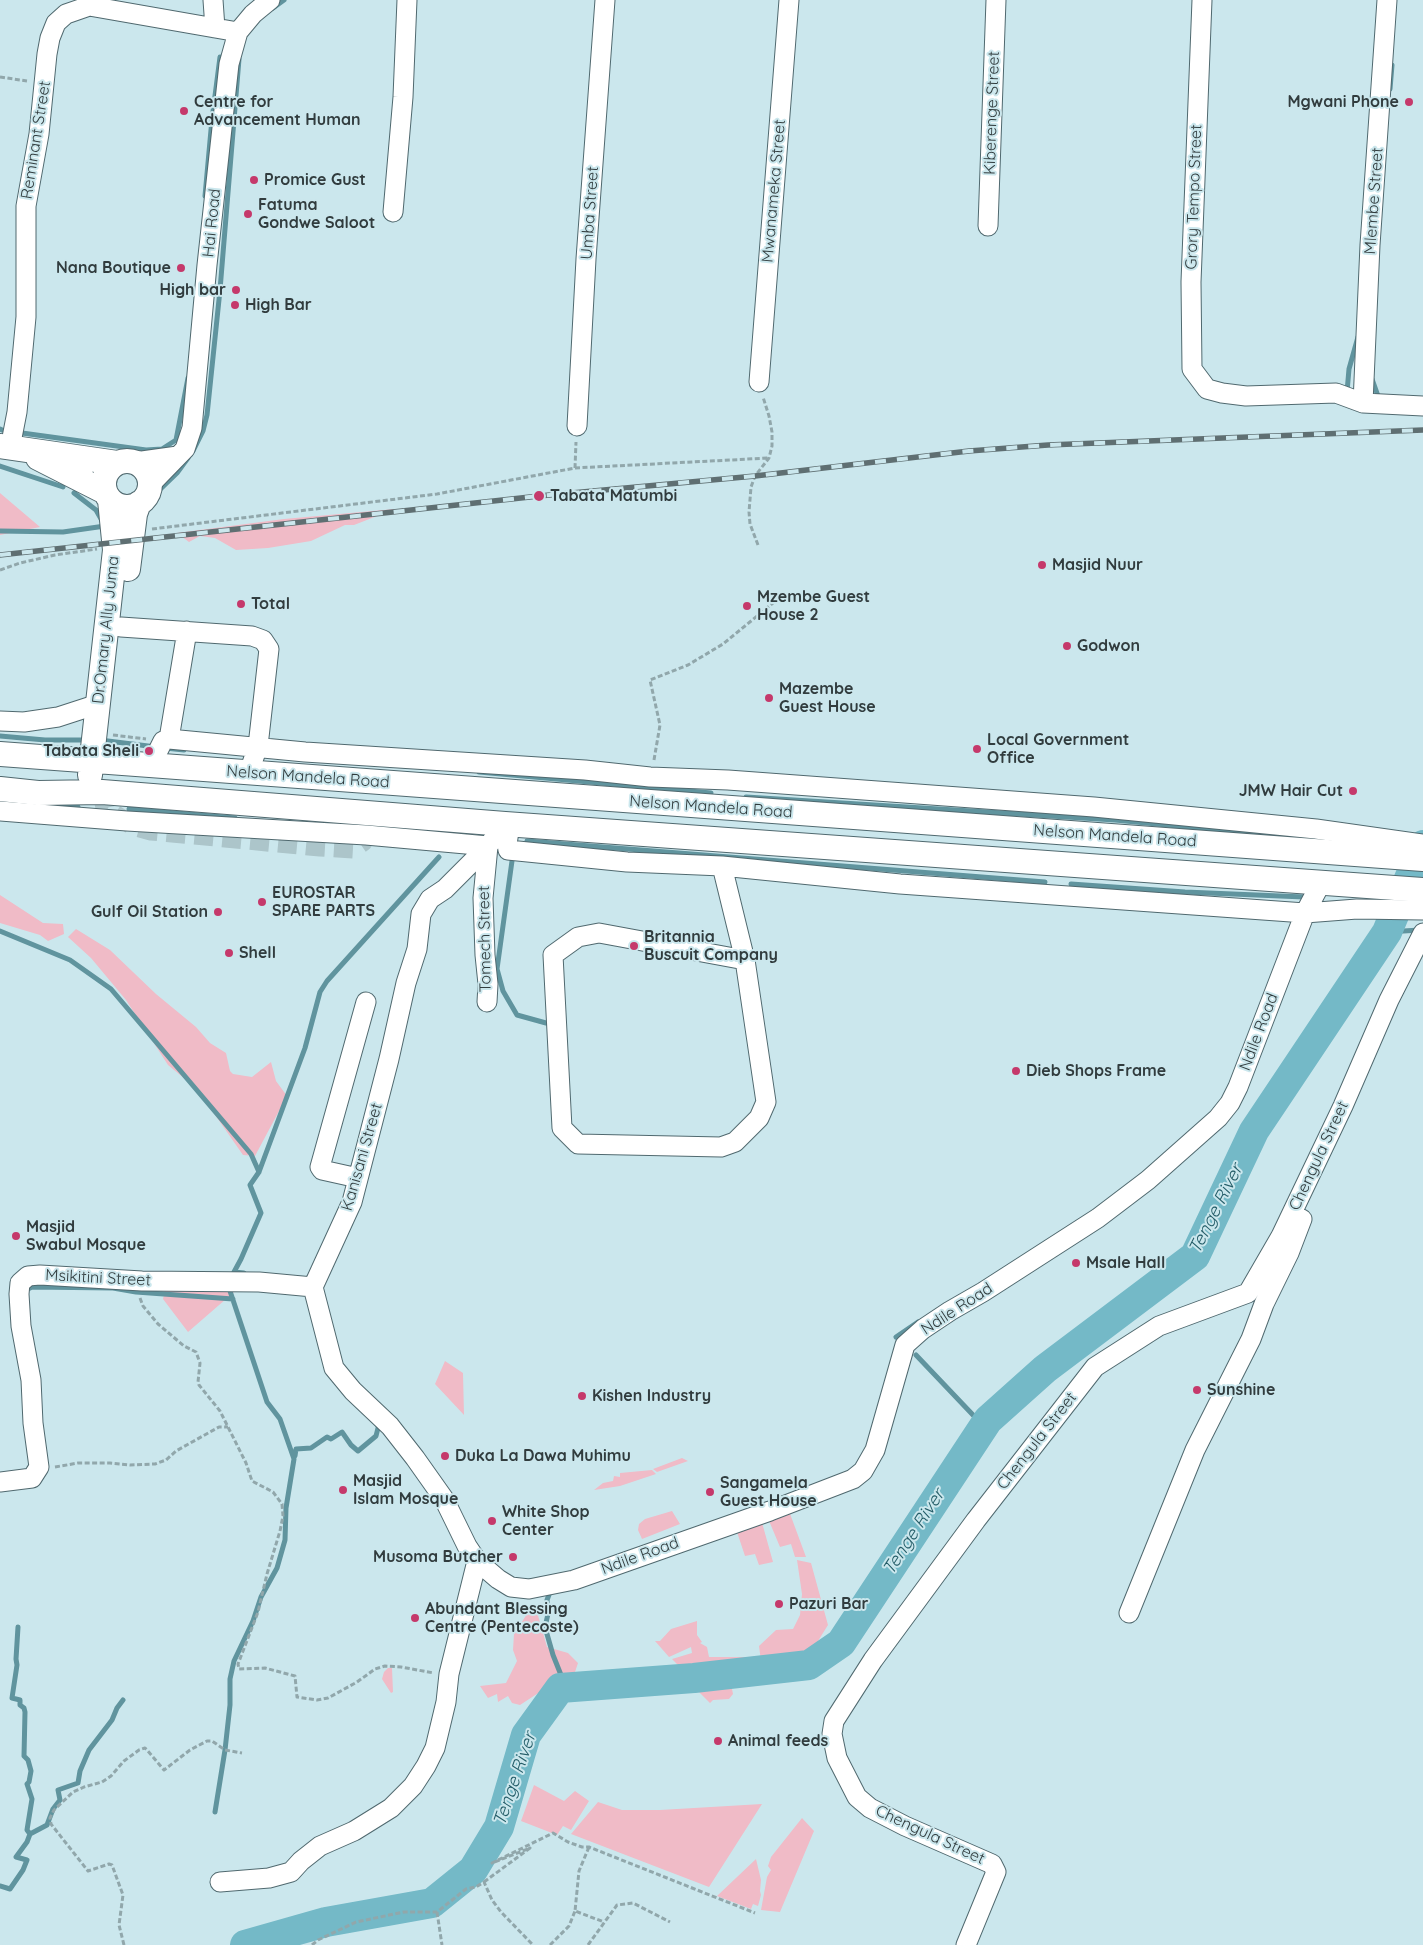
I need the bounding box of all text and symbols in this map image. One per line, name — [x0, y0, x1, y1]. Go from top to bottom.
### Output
street label: Kiberenge Street — [980, 51, 1004, 175]
street label: Reminant Street — [17, 80, 55, 200]
place label: Centre for Advancement Human — [194, 92, 361, 130]
place label: Mgwani Phone — [1288, 92, 1399, 112]
marker: Mgwani Phone — [1403, 96, 1415, 108]
marker: Centre for Advancement Human — [178, 105, 190, 117]
street label: Mwanameka Street — [758, 118, 790, 264]
street label: Grory Tempo Street — [1182, 124, 1206, 270]
street label: Mlembe Street — [1361, 147, 1387, 255]
street label: Umba Street — [577, 166, 603, 260]
place label: Promice Gust — [264, 170, 366, 190]
marker: Promice Gust — [248, 174, 260, 186]
street label: Hai Road — [199, 188, 225, 258]
place label: Fatuma Gondwe Saloot — [258, 195, 375, 233]
marker: Fatuma Gondwe Saloot — [242, 208, 254, 220]
place label: Nana Boutique — [56, 258, 171, 278]
marker: Nana Boutique — [175, 262, 187, 274]
place label: High bar — [160, 280, 226, 300]
marker: High bar — [230, 284, 242, 296]
place label: High Bar — [245, 295, 312, 315]
marker: High Bar — [229, 299, 241, 311]
place label: Tabata Matumbi — [550, 486, 677, 506]
marker: Tabata Matumbi — [532, 489, 546, 503]
street label: Dr.Omary Ally Juma — [89, 555, 123, 705]
place label: Masjid Nuur — [1052, 555, 1143, 575]
marker: Masjid Nuur — [1036, 559, 1048, 571]
place label: Mzembe Guest House 2 — [757, 587, 870, 625]
place label: Total — [251, 594, 290, 614]
marker: Total — [235, 598, 247, 610]
marker: Mzembe Guest House 2 — [741, 600, 753, 612]
place label: Godwon — [1077, 636, 1140, 656]
marker: Godwon — [1061, 640, 1073, 652]
place label: Mazembe Guest House — [779, 679, 876, 717]
marker: Mazembe Guest House — [763, 692, 775, 704]
place label: Local Government Office — [987, 730, 1129, 768]
place label: Tabata Sheli — [43, 741, 139, 761]
marker: Local Government Office — [971, 743, 983, 755]
marker: Tabata Sheli — [143, 745, 155, 757]
street label: Nelson Mandela Road — [226, 762, 390, 792]
place label: JMW Hair Cut — [1239, 781, 1343, 801]
marker: JMW Hair Cut — [1347, 785, 1359, 797]
street label: Nelson Mandela Road — [629, 792, 793, 822]
street label: Nelson Mandela Road — [1033, 821, 1197, 851]
place label: EUROSTAR SPARE PARTS — [272, 883, 375, 921]
street label: Tomech Street — [474, 886, 496, 992]
marker: EUROSTAR SPARE PARTS — [256, 896, 268, 908]
place label: Gulf Oil Station — [91, 902, 208, 922]
marker: Gulf Oil Station — [212, 906, 224, 918]
place label: Britannia Buscuit Company — [644, 927, 778, 965]
marker: Britannia Buscuit Company — [628, 940, 640, 952]
place label: Shell — [239, 943, 276, 963]
marker: Shell — [223, 947, 235, 959]
street label: Ndile Road — [1235, 991, 1283, 1073]
place label: Dieb Shops Frame — [1026, 1061, 1166, 1081]
marker: Dieb Shops Frame — [1010, 1065, 1022, 1077]
street label: Chengula Street — [1285, 1098, 1353, 1214]
street label: Kanisani Street — [337, 1101, 387, 1213]
water label: Tenge River — [1184, 1161, 1248, 1257]
place label: Masjid Swabul Mosque — [26, 1217, 146, 1255]
marker: Masjid Swabul Mosque — [10, 1230, 22, 1242]
place label: Msale Hall — [1086, 1253, 1165, 1273]
marker: Msale Hall — [1070, 1257, 1082, 1269]
street label: Msikitini Street — [45, 1266, 151, 1290]
street label: Ndile Road — [918, 1279, 996, 1339]
place label: Sunshine — [1207, 1380, 1275, 1400]
marker: Sunshine — [1191, 1384, 1203, 1396]
place label: Kishen Industry — [592, 1386, 711, 1406]
street label: Chengula Street — [993, 1388, 1081, 1494]
marker: Kishen Industry — [576, 1390, 588, 1402]
place label: Duka La Dawa Muhimu — [455, 1446, 631, 1466]
marker: Duka La Dawa Muhimu — [439, 1450, 451, 1462]
place label: Masjid Islam Mosque — [353, 1471, 458, 1509]
place label: Sangamela Guest House — [720, 1473, 817, 1511]
marker: Masjid Islam Mosque — [337, 1484, 349, 1496]
water label: Tenge River — [878, 1485, 950, 1579]
marker: Sangamela Guest House — [704, 1486, 716, 1498]
place label: White Shop Center — [502, 1502, 590, 1540]
marker: White Shop Center — [486, 1515, 498, 1527]
street label: Ndile Road — [598, 1533, 682, 1579]
place label: Musoma Butcher — [373, 1547, 503, 1567]
marker: Musoma Butcher — [507, 1551, 519, 1563]
place label: Pazuri Bar — [789, 1594, 868, 1614]
marker: Pazuri Bar — [773, 1598, 785, 1610]
place label: Abundant Blessing Centre (Pentecoste) — [425, 1599, 579, 1637]
marker: Abundant Blessing Centre (Pentecoste) — [409, 1612, 421, 1624]
water label: Tenge River — [489, 1729, 541, 1829]
place label: Animal feeds — [728, 1731, 828, 1751]
marker: Animal feeds — [712, 1735, 724, 1747]
street label: Chengula Street — [872, 1801, 988, 1869]

